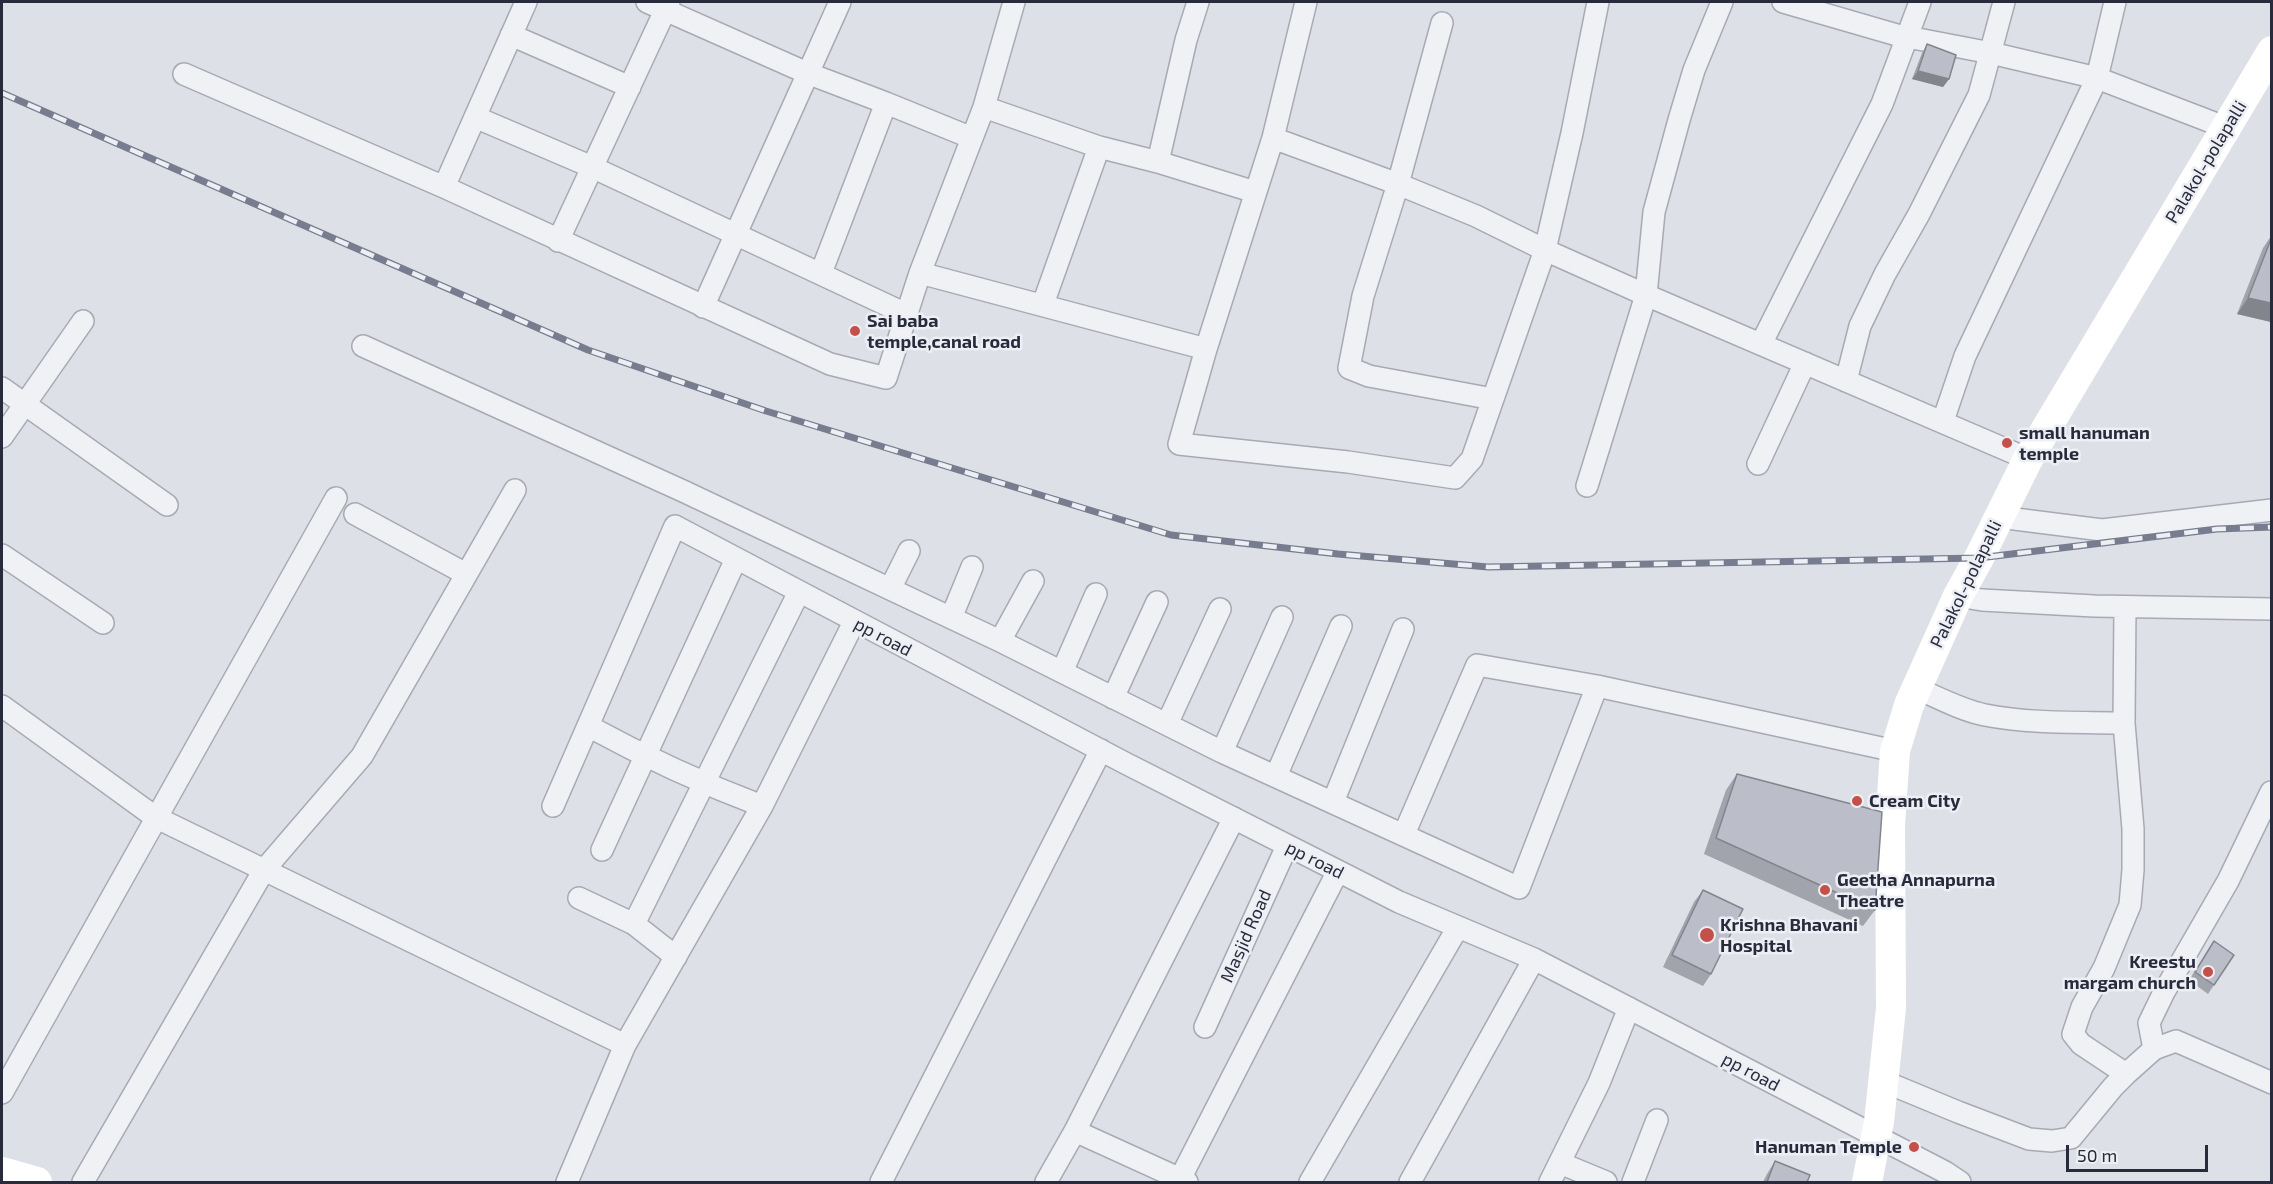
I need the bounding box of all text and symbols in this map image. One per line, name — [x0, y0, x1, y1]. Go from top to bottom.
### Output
street label: Palakol-polapalli — [2161, 97, 2251, 227]
place label: Sai baba temple,canal road — [867, 310, 1021, 352]
marker: Sai baba temple,canal road — [848, 324, 862, 338]
place label: small hanuman temple — [2019, 422, 2150, 464]
marker: small hanuman temple — [2000, 436, 2014, 450]
street label: Palakol-polapalli — [1926, 517, 2006, 651]
street label: pp road — [850, 613, 916, 661]
place label: Cream City — [1869, 790, 1960, 812]
marker: Cream City — [1850, 794, 1864, 808]
street label: pp road — [1282, 836, 1348, 884]
place label: Geetha Annapurna Theatre — [1837, 869, 1995, 912]
marker: Geetha Annapurna Theatre — [1818, 883, 1832, 897]
street label: Masjid Road — [1216, 886, 1276, 986]
place label: Krishna Bhavani Hospital — [1720, 914, 1858, 956]
marker: Krishna Bhavani Hospital — [1698, 926, 1716, 944]
place label: Kreestu margam church — [2064, 951, 2196, 994]
marker: Kreestu margam church — [2201, 965, 2215, 979]
street label: pp road — [1718, 1048, 1784, 1096]
scale bar — [2069, 1133, 2212, 1171]
place label: Hanuman Temple — [1755, 1136, 1902, 1158]
marker: Hanuman Temple — [1907, 1140, 1921, 1154]
text: 50 m — [2077, 1144, 2117, 1166]

